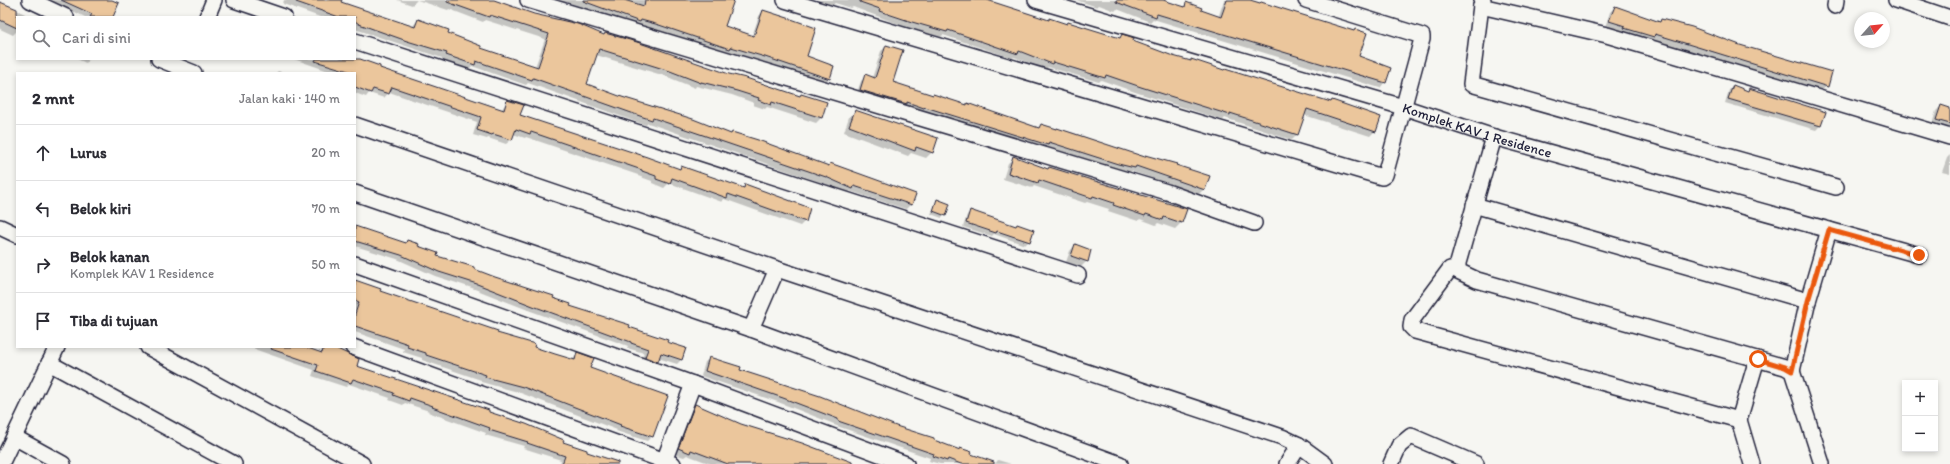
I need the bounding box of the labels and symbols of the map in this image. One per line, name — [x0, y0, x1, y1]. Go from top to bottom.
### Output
north arrow — [1854, 12, 1890, 48]
street label: Komplek KAV 1 Residence — [1400, 99, 1554, 162]
route end — [1910, 246, 1928, 264]
route start — [1749, 350, 1767, 368]

